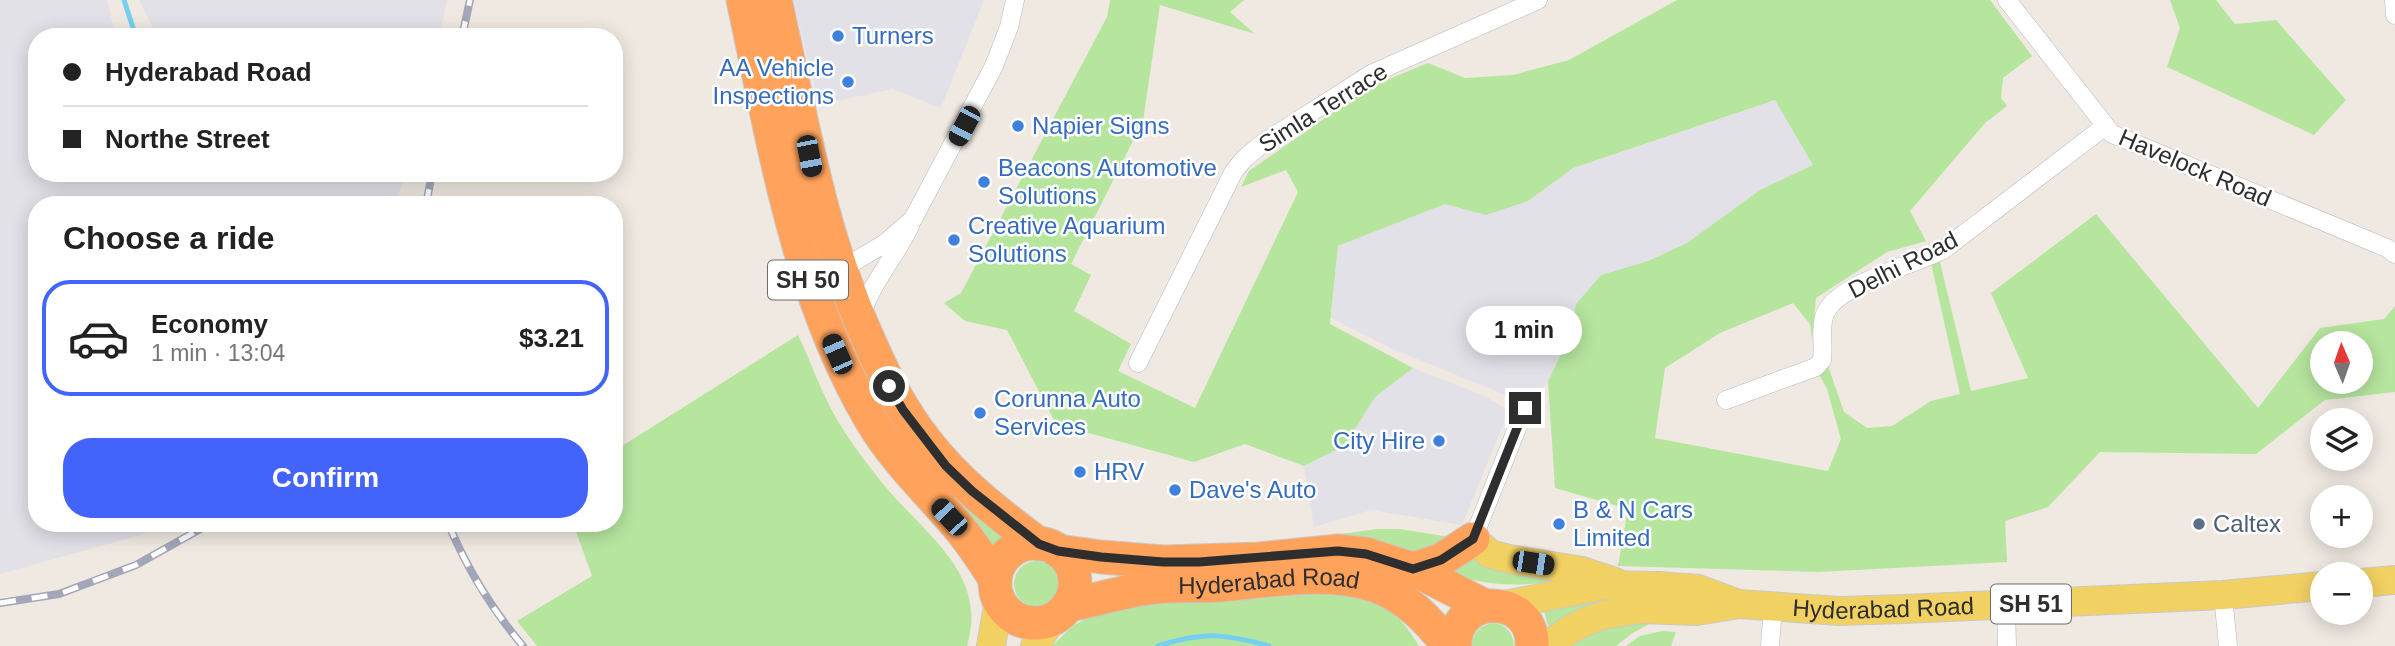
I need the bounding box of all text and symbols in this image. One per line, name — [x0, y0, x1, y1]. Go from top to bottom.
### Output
place label: Turners — [852, 22, 934, 49]
marker: Turners — [830, 28, 846, 44]
place label: AA Vehicle Inspections — [713, 54, 834, 109]
text: Hyderabad Road — [105, 57, 312, 87]
street label: Simla Terrace — [1254, 57, 1392, 158]
marker: AA Vehicle Inspections — [840, 74, 856, 90]
car — [945, 103, 984, 149]
place label: Napier Signs — [1032, 112, 1169, 139]
marker: Napier Signs — [1010, 118, 1026, 134]
street label: Havelock Road — [2115, 123, 2275, 212]
text: Northe Street — [105, 124, 270, 154]
car — [795, 133, 824, 179]
place label: Beacons Automotive Solutions — [998, 154, 1217, 209]
marker: Beacons Automotive Solutions — [976, 174, 992, 190]
place label: Creative Aquarium Solutions — [968, 212, 1165, 267]
text: Choose a ride — [63, 220, 275, 256]
street label: Delhi Road — [1844, 226, 1962, 304]
marker: Creative Aquarium Solutions — [946, 232, 962, 248]
road number: SH 50 — [768, 260, 848, 300]
callout: 1 min — [1467, 306, 1583, 356]
icon: car — [67, 307, 130, 370]
text: Economy — [151, 309, 268, 339]
text: 1 min — [1494, 317, 1554, 343]
text: $3.21 — [519, 323, 584, 353]
car — [819, 331, 856, 377]
north arrow — [2310, 331, 2373, 394]
map controls — [2310, 331, 2373, 625]
text: 1 min · 13:04 — [151, 340, 285, 366]
route start — [873, 370, 905, 402]
place label: Corunna Auto Services — [994, 385, 1141, 440]
route end — [1509, 392, 1541, 424]
marker: Corunna Auto Services — [972, 405, 988, 421]
button: layers — [2310, 408, 2373, 471]
place label: City Hire — [1333, 427, 1425, 454]
marker: City Hire — [1431, 433, 1447, 449]
button: Confirm — [63, 438, 588, 518]
place label: HRV — [1094, 458, 1144, 485]
marker: HRV — [1072, 464, 1088, 480]
place label: Dave's Auto — [1189, 476, 1316, 503]
marker: Dave's Auto — [1167, 482, 1183, 498]
button: + — [2310, 485, 2373, 548]
car — [927, 494, 972, 540]
place label: B & N Cars Limited — [1573, 496, 1693, 551]
place label: Caltex — [2213, 510, 2281, 537]
marker: B & N Cars Limited — [1551, 516, 1567, 532]
marker: Caltex — [2191, 516, 2207, 532]
car — [1511, 549, 1556, 577]
button: − — [2310, 562, 2373, 625]
street label: Hyderabad Road — [1178, 563, 1362, 599]
road number: SH 51 — [1991, 584, 2071, 624]
street label: Hyderabad Road — [1792, 592, 1975, 624]

